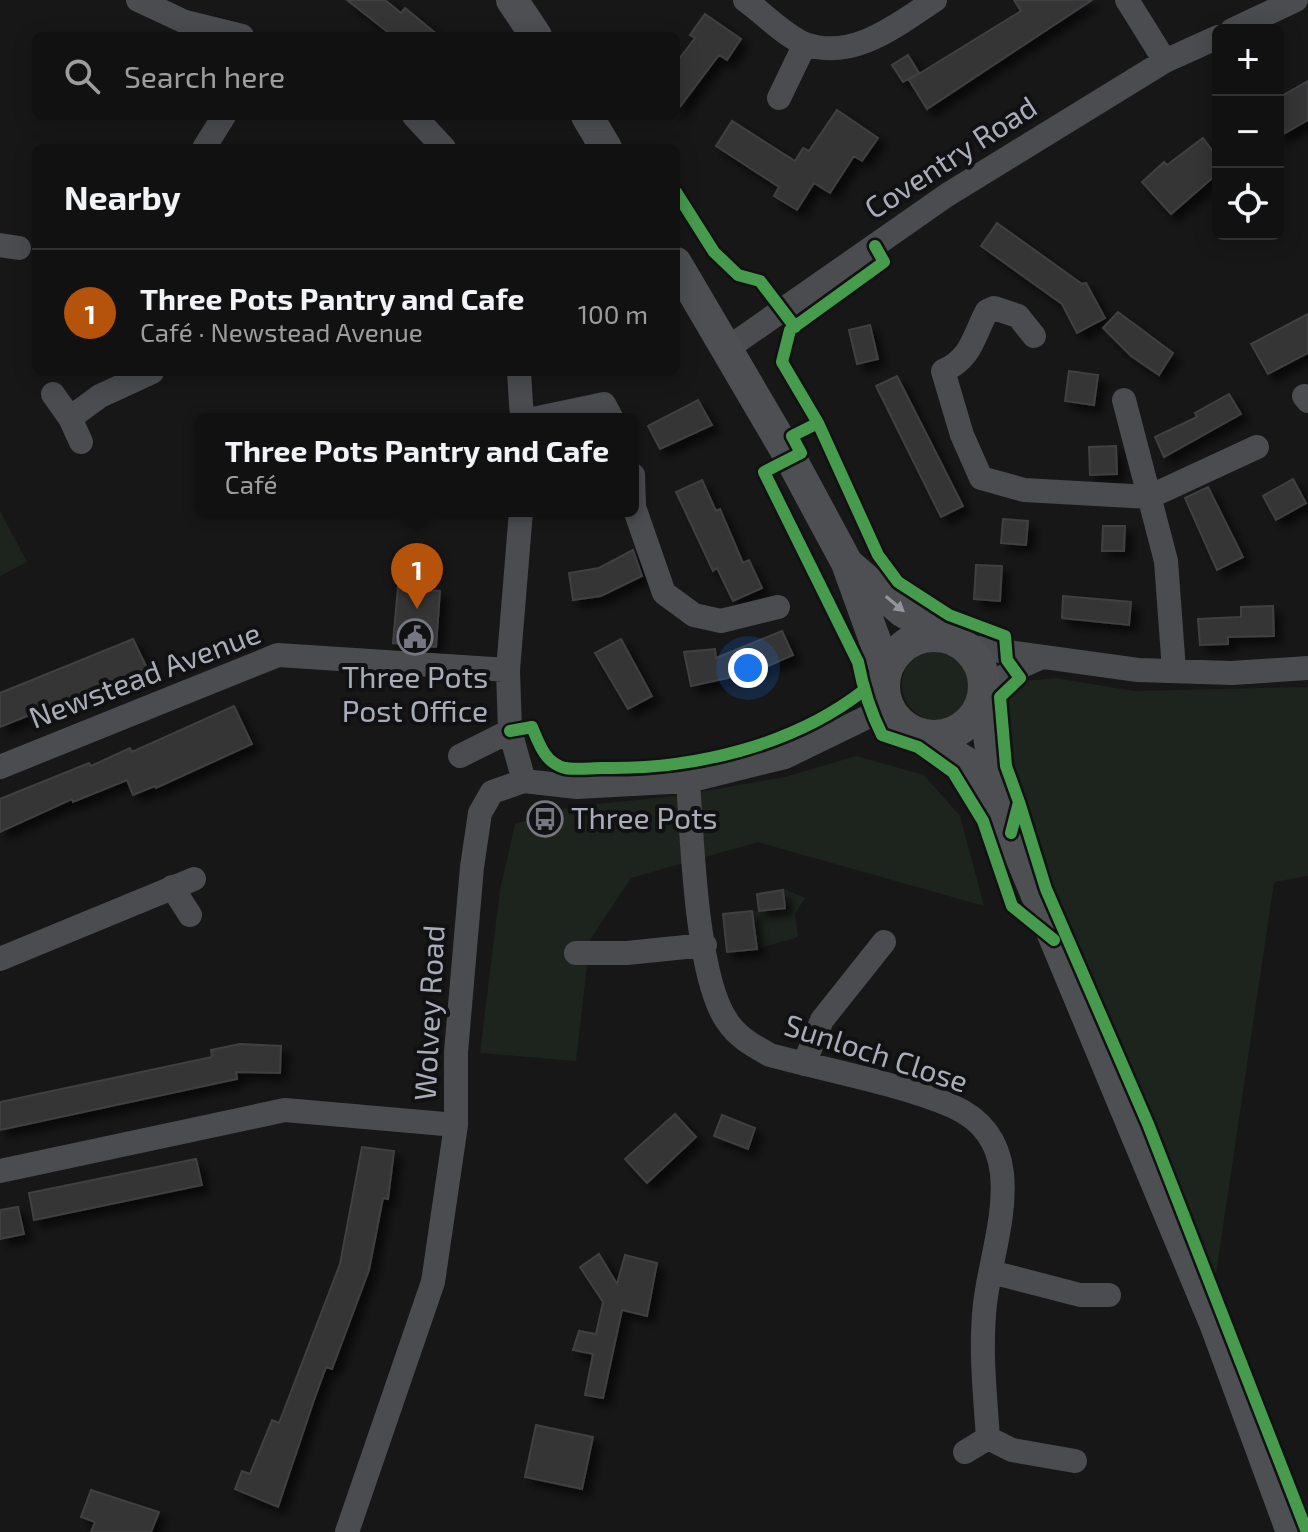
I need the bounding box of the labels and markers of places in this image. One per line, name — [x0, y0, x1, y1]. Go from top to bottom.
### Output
pin: 1 — [391, 543, 443, 609]
public building icon: Three Pots Post Office — [396, 618, 434, 656]
place label: Three Pots Post Office — [342, 658, 488, 728]
place label: Three Pots — [571, 799, 718, 835]
bus stop icon: Three Pots — [526, 800, 564, 838]

